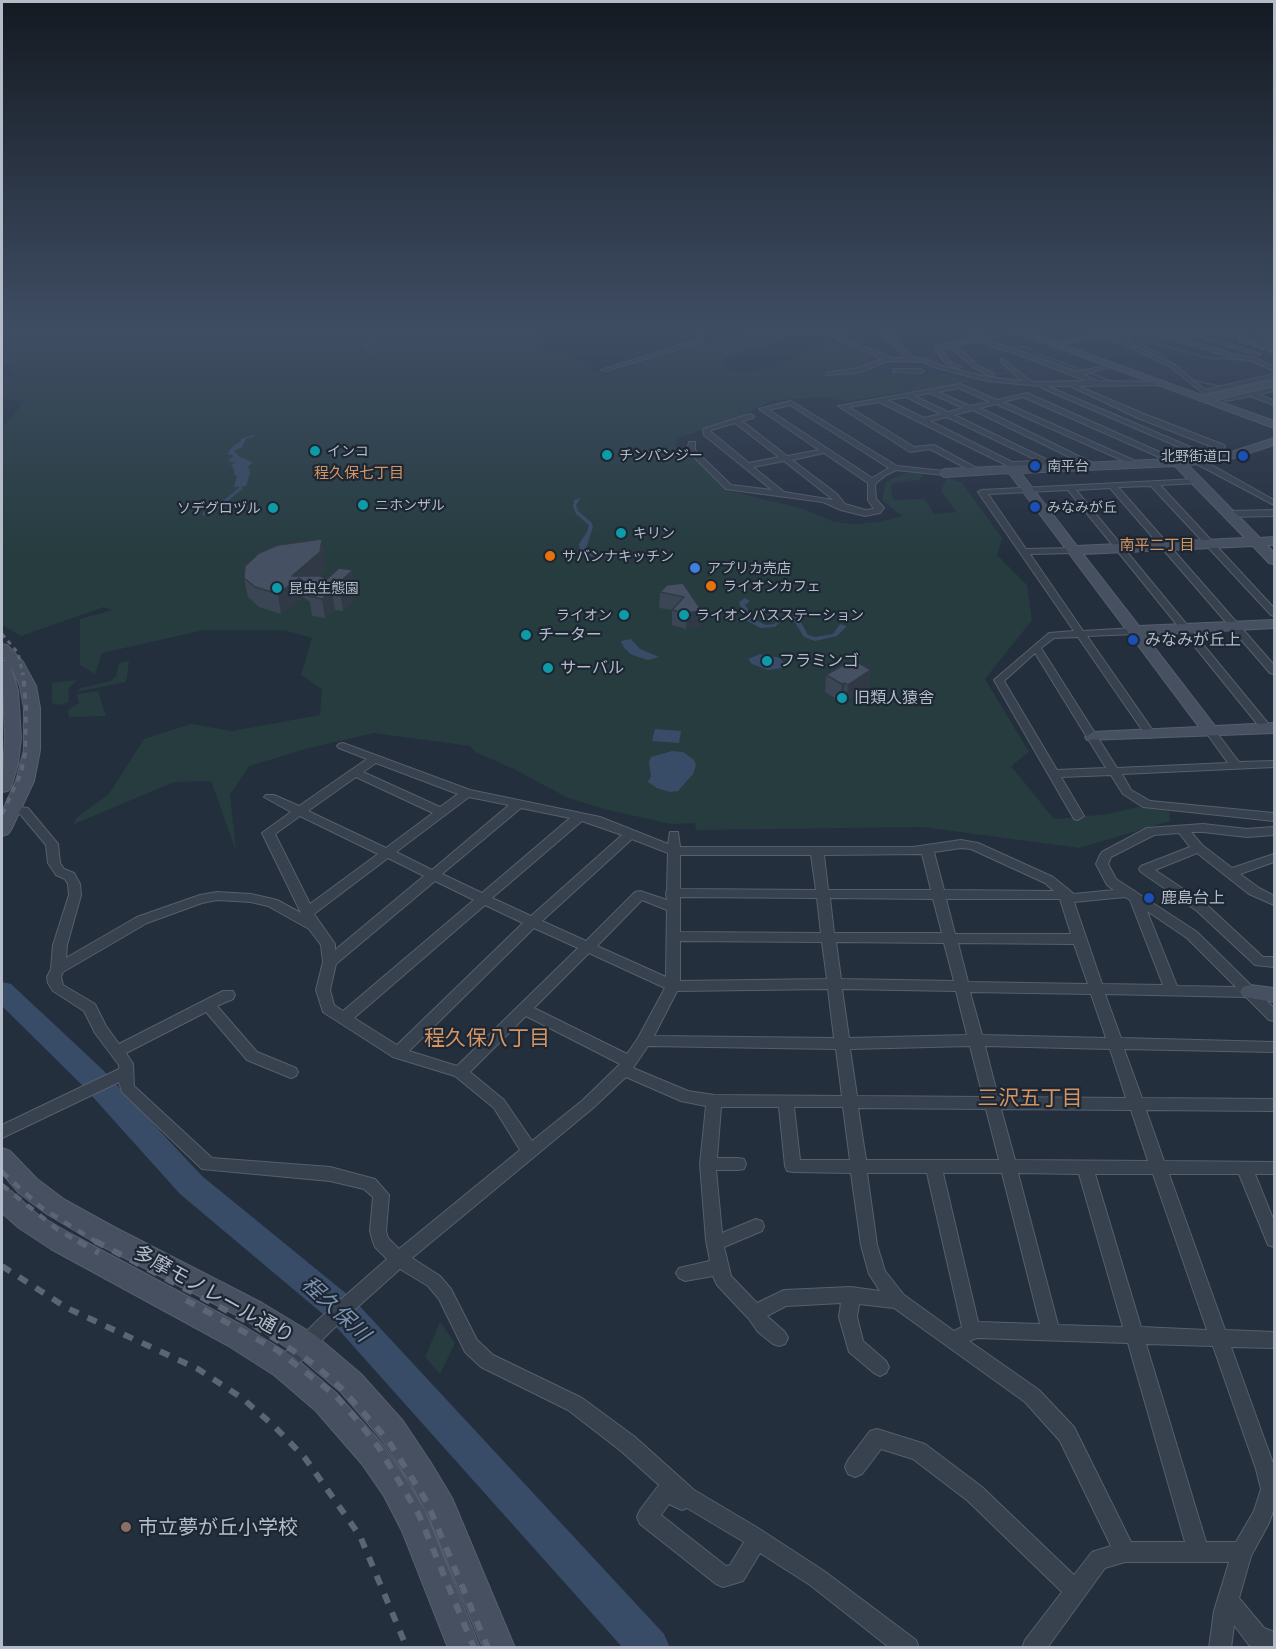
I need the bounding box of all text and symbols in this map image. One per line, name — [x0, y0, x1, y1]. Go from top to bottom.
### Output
place label: インコ — [327, 443, 369, 459]
marker: インコ — [308, 444, 322, 458]
place label: チンパンジー — [619, 447, 703, 463]
marker: チンパンジー — [600, 448, 614, 462]
place label: 北野街道口 — [1161, 448, 1231, 464]
marker: 北野街道口 — [1236, 449, 1250, 463]
place label: 南平台 — [1047, 458, 1089, 474]
marker: 南平台 — [1028, 459, 1042, 473]
district label: 程久保七丁目 — [314, 464, 404, 482]
place label: ニホンザル — [375, 497, 445, 513]
marker: ニホンザル — [356, 498, 370, 512]
place label: みなみが丘 — [1047, 499, 1117, 515]
place label: ソデグロヅル — [177, 500, 261, 516]
marker: みなみが丘 — [1028, 500, 1042, 514]
marker: ソデグロヅル — [266, 501, 280, 515]
place label: キリン — [633, 525, 675, 541]
marker: キリン — [614, 526, 628, 540]
district label: 南平二丁目 — [1120, 536, 1194, 554]
place label: サバンナキッチン — [562, 548, 674, 564]
marker: サバンナキッチン — [543, 549, 557, 563]
place label: アプリカ売店 — [707, 560, 791, 576]
marker: アプリカ売店 — [688, 561, 702, 575]
place label: ライオンカフェ — [723, 578, 821, 594]
marker: ライオンカフェ — [704, 579, 718, 593]
place label: 昆虫生態園 — [289, 580, 359, 596]
marker: 昆虫生態園 — [270, 581, 284, 595]
place label: ライオン — [556, 607, 612, 623]
place label: ライオンバスステーション — [696, 607, 864, 623]
marker: ライオン — [617, 608, 631, 622]
marker: ライオンバスステーション — [677, 608, 691, 622]
place label: チーター — [538, 625, 602, 645]
marker: チーター — [519, 628, 533, 642]
place label: みなみが丘上 — [1145, 630, 1241, 650]
marker: みなみが丘上 — [1126, 633, 1140, 647]
place label: フラミンゴ — [779, 651, 859, 671]
marker: フラミンゴ — [760, 654, 774, 668]
place label: サーバル — [560, 658, 624, 678]
marker: サーバル — [541, 661, 555, 675]
place label: 旧類人猿舎 — [854, 688, 934, 708]
marker: 旧類人猿舎 — [835, 691, 849, 705]
place label: 鹿島台上 — [1161, 888, 1225, 908]
marker: 鹿島台上 — [1142, 891, 1156, 905]
district label: 程久保八丁目 — [424, 1025, 550, 1051]
district label: 三沢五丁目 — [978, 1085, 1082, 1111]
street label: 多摩モノレール通り — [129, 1240, 299, 1348]
water label: 程久保川 — [297, 1271, 375, 1347]
place label: 市立夢が丘小学校 — [138, 1515, 298, 1539]
marker: 市立夢が丘小学校 — [119, 1520, 133, 1534]

